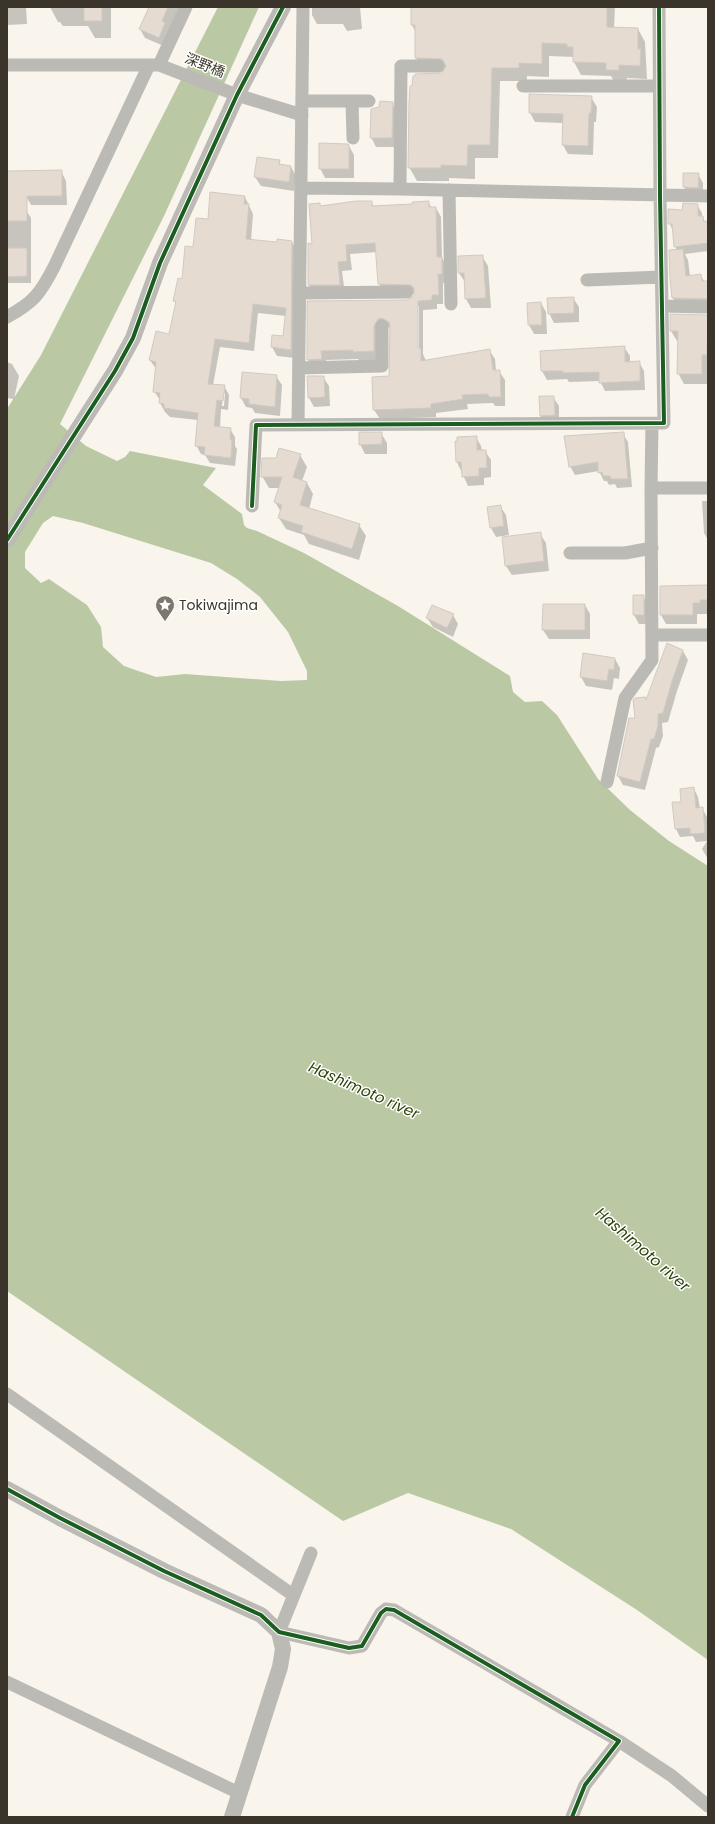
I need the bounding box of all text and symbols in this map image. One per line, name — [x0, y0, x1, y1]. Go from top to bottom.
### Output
street label: 深野橋 — [182, 48, 228, 82]
place icon: Tokiwajima — [154, 594, 176, 622]
place label: Tokiwajima — [179, 595, 258, 615]
water label: Hashimoto river — [305, 1056, 423, 1124]
water label: Hashimoto river — [591, 1202, 695, 1296]

